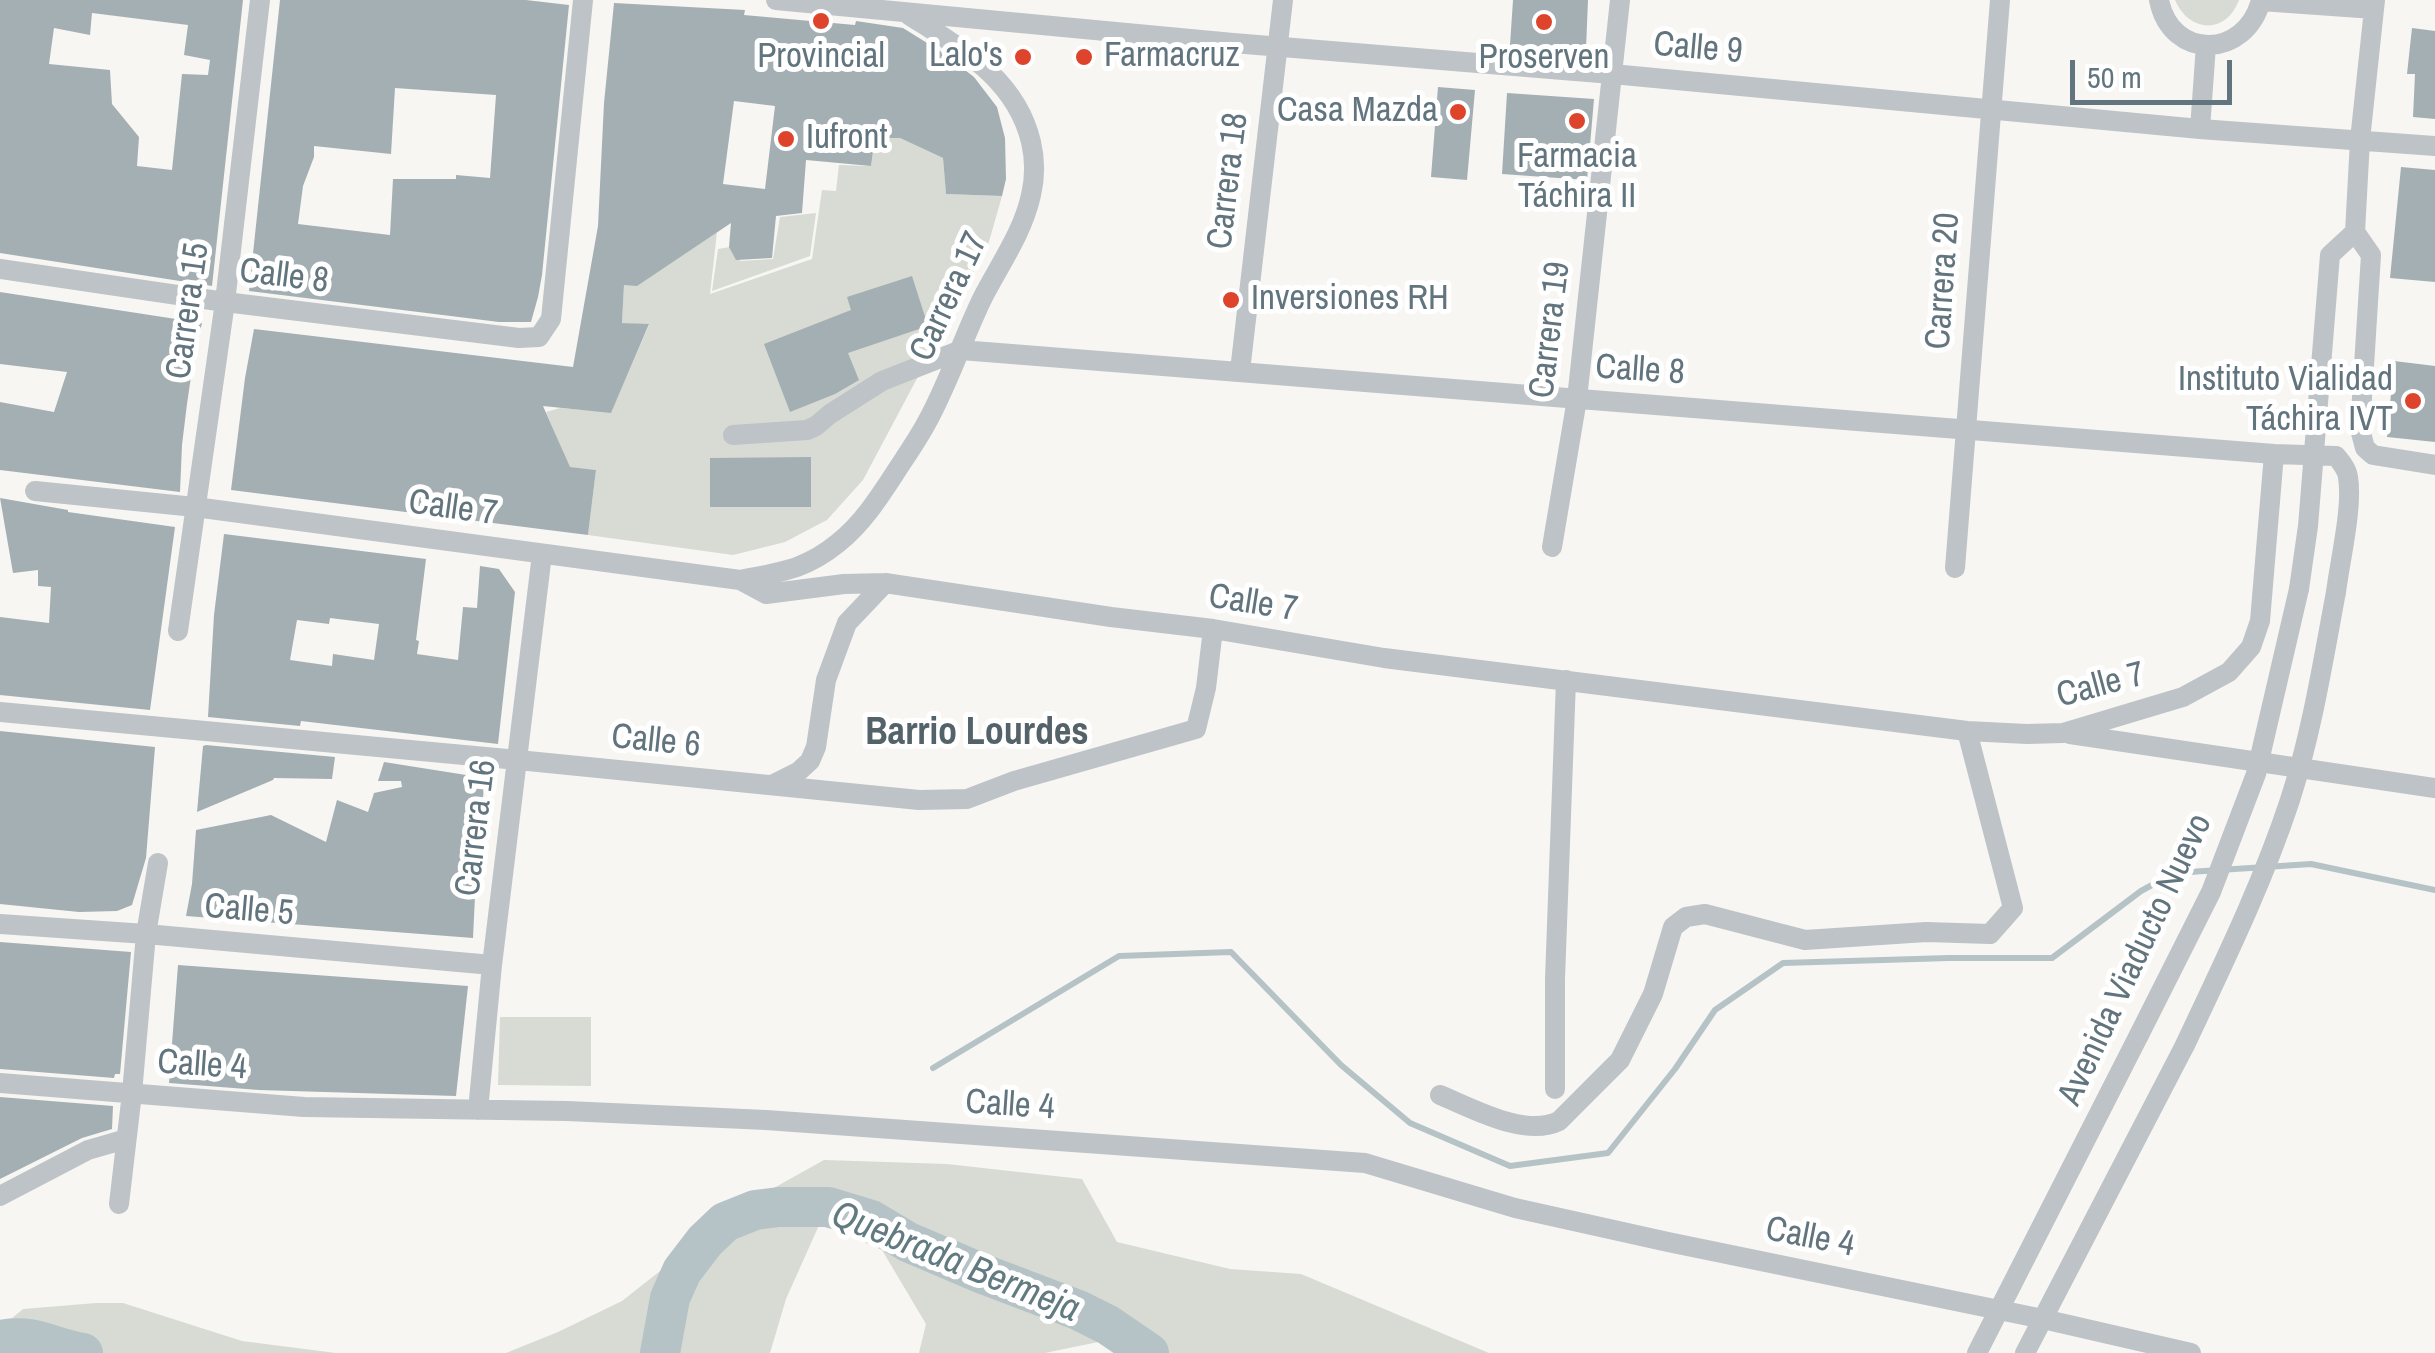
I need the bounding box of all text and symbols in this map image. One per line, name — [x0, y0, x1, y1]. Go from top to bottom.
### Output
marker: Provincial — [810, 10, 832, 32]
marker: Proserven — [1533, 11, 1555, 33]
street label: Calle 9 — [1652, 24, 1744, 74]
place label: Lalo's — [929, 36, 1003, 78]
place label: Farmacruz — [1104, 36, 1240, 78]
place label: Provincial — [757, 37, 885, 79]
place label: Proserven — [1479, 38, 1609, 80]
scale bar — [2075, 40, 2238, 102]
marker: Lalo's — [1012, 46, 1034, 68]
marker: Farmacruz — [1073, 46, 1095, 68]
text: 50 m — [2087, 57, 2142, 97]
place label: Casa Mazda — [1277, 91, 1438, 133]
marker: Casa Mazda — [1447, 101, 1469, 123]
street label: Carrera 18 — [1200, 110, 1258, 252]
marker: Farmacia Táchira II — [1566, 110, 1588, 132]
place label: Iufront — [806, 118, 887, 160]
marker: Iufront — [775, 128, 797, 150]
place label: Farmacia Táchira II — [1517, 137, 1637, 219]
street label: Carrera 20 — [1918, 211, 1970, 351]
street label: Carrera 17 — [902, 226, 998, 368]
street label: Carrera 15 — [159, 240, 219, 382]
street label: Calle 8 — [237, 251, 331, 303]
street label: Carrera 19 — [1522, 259, 1580, 401]
place label: Inversiones RH — [1251, 279, 1449, 321]
marker: Inversiones RH — [1220, 289, 1242, 311]
street label: Calle 8 — [1594, 347, 1686, 395]
place label: Instituto Vialidad Táchira IVT — [2178, 360, 2393, 442]
marker: Instituto Vialidad Táchira IVT — [2402, 390, 2424, 412]
street label: Calle 7 — [406, 482, 500, 536]
street label: Calle 7 — [1206, 576, 1300, 632]
street label: Calle 7 — [2052, 654, 2150, 718]
district label: Barrio Lourdes — [865, 711, 1089, 757]
street label: Calle 6 — [609, 716, 703, 768]
street label: Carrera 16 — [448, 757, 506, 899]
street label: Avenida Viaducto Nuevo — [2050, 808, 2222, 1112]
street label: Calle 5 — [203, 886, 295, 936]
street label: Calle 4 — [156, 1042, 248, 1090]
street label: Calle 4 — [964, 1082, 1056, 1130]
water label: Quebrada Bermeja — [824, 1193, 1086, 1333]
street label: Calle 4 — [1762, 1209, 1858, 1267]

